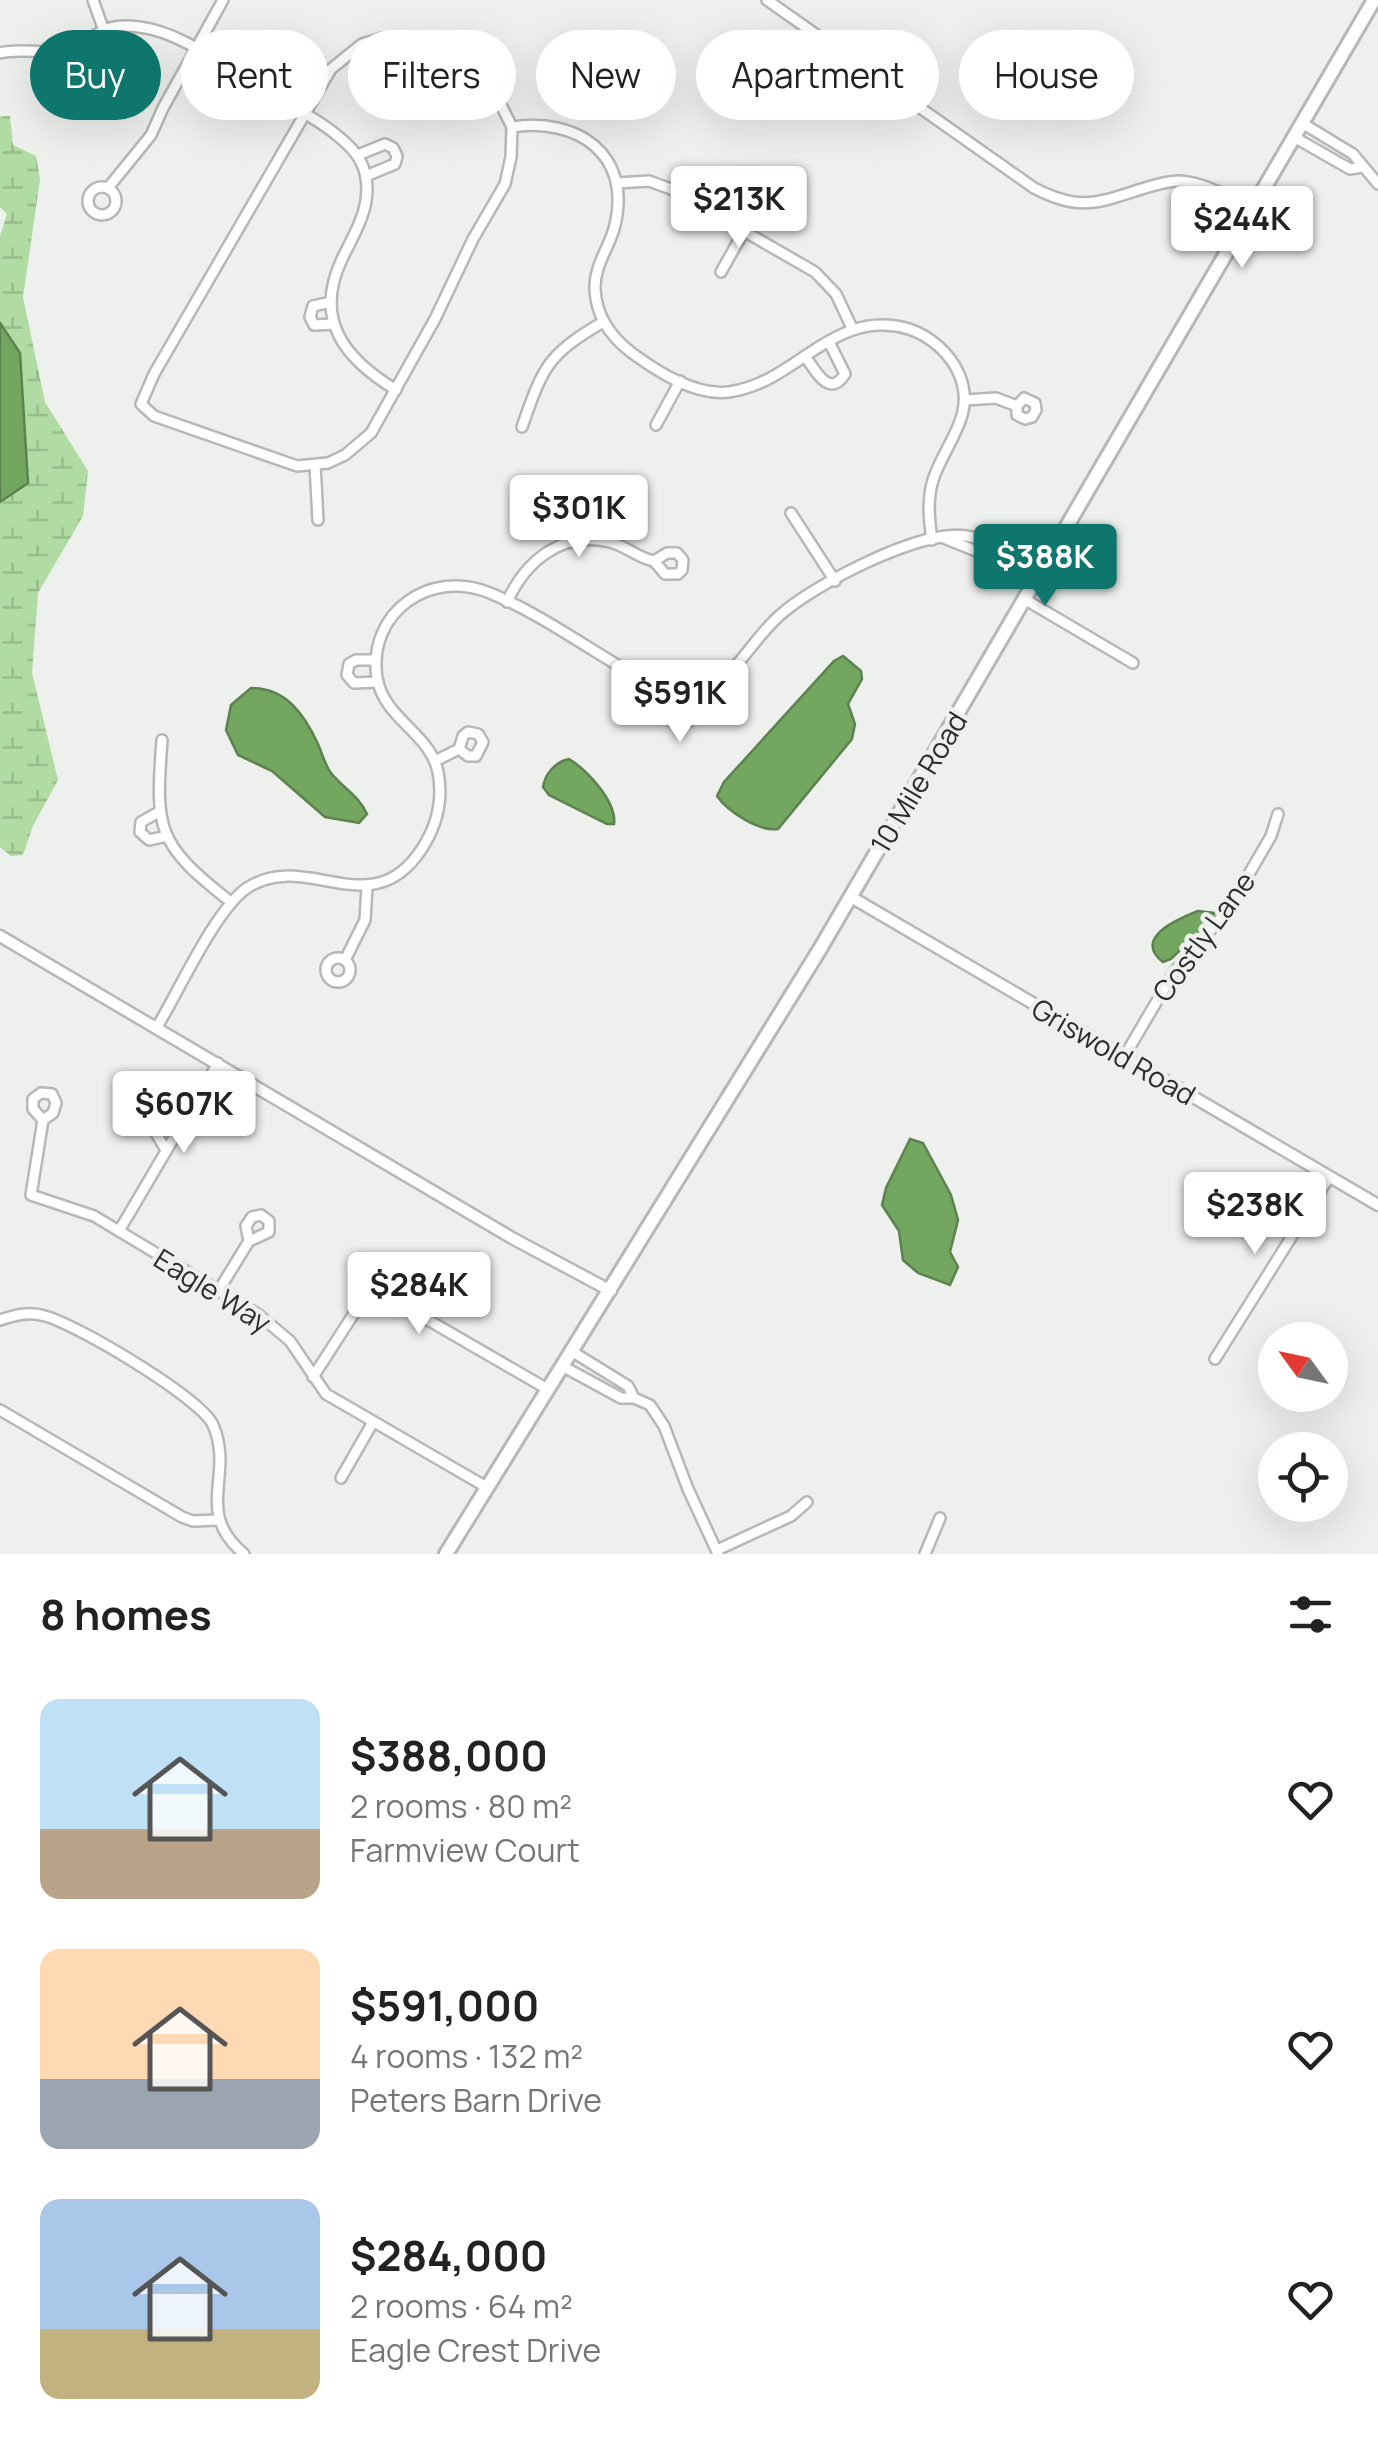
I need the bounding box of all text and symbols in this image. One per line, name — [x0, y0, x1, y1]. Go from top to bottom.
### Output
chip: Buy — [30, 30, 161, 120]
chip: Rent — [181, 30, 328, 120]
chip: Filters — [348, 30, 516, 120]
chip: New — [536, 30, 676, 120]
chip: Apartment — [696, 30, 939, 120]
chip: House — [959, 30, 1134, 120]
pin: $213K — [669, 166, 809, 251]
text: $213K — [693, 176, 785, 220]
pin: $244K — [1172, 186, 1312, 271]
text: $244K — [1193, 196, 1291, 240]
pin: $301K — [509, 475, 649, 560]
text: $301K — [532, 485, 626, 529]
pin: $388K — [975, 524, 1115, 609]
text: $388K — [996, 534, 1094, 578]
pin: $591K — [610, 660, 750, 745]
text: $591K — [633, 670, 727, 714]
street label: 10 Mile Road — [861, 704, 975, 860]
street label: Costly Lane — [1143, 863, 1263, 1009]
street label: Griswold Road — [1025, 989, 1203, 1113]
pin: $607K — [114, 1071, 254, 1156]
text: $607K — [135, 1081, 233, 1125]
pin: $238K — [1185, 1172, 1325, 1257]
text: $238K — [1206, 1182, 1304, 1226]
street label: Eagle Way — [147, 1239, 279, 1341]
pin: $284K — [349, 1252, 489, 1337]
text: $284K — [370, 1262, 468, 1306]
north arrow — [1258, 1322, 1348, 1412]
map controls — [1258, 1322, 1348, 1522]
button: locate — [1258, 1432, 1348, 1522]
text: 8 homes — [40, 1585, 212, 1643]
icon: filters — [1283, 1587, 1338, 1642]
text: $388,000 — [350, 1726, 548, 1784]
icon: home — [120, 1739, 240, 1859]
icon: heart — [1283, 1772, 1338, 1827]
text: 2 rooms · 80 m² — [350, 1784, 572, 1828]
text: Farmview Court — [350, 1828, 580, 1872]
text: $591,000 — [350, 1976, 539, 2034]
icon: home — [120, 1989, 240, 2109]
icon: heart — [1283, 2022, 1338, 2077]
text: 4 rooms · 132 m² — [350, 2034, 583, 2078]
text: Peters Barn Drive — [350, 2078, 602, 2122]
text: $284,000 — [350, 2226, 547, 2284]
icon: home — [120, 2239, 240, 2359]
icon: heart — [1283, 2272, 1338, 2327]
text: 2 rooms · 64 m² — [350, 2284, 573, 2328]
text: Eagle Crest Drive — [350, 2328, 601, 2372]

